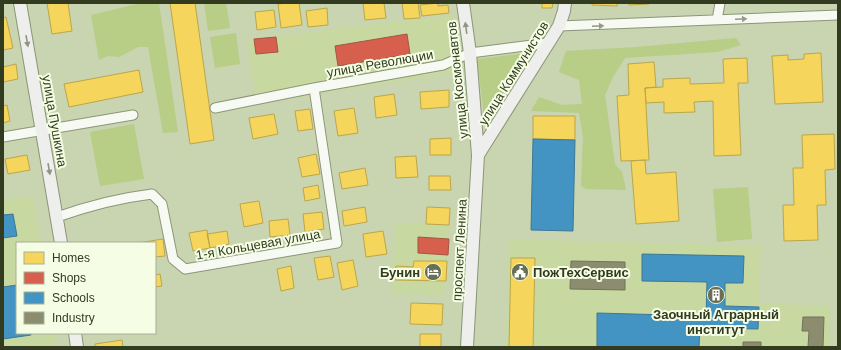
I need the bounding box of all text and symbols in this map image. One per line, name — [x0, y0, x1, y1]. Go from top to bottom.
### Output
one-way arrow — [735, 16, 748, 22]
street label: улица Коммунистов — [475, 19, 552, 128]
street label: улица Космонавтов — [444, 20, 471, 139]
one-way arrow — [463, 22, 469, 34]
one-way arrow — [592, 22, 604, 29]
one-way arrow — [24, 35, 30, 48]
street label: улица Революции — [326, 47, 434, 80]
street label: улица Пушкина — [39, 74, 70, 169]
one-way arrow — [46, 163, 52, 176]
street label: проспект Ленина — [449, 198, 470, 301]
street label: 1-я Кольцевая улица — [195, 226, 322, 263]
legend — [16, 242, 156, 334]
text: Homes — [52, 251, 90, 265]
hotel icon: Бунин — [423, 262, 443, 282]
public building icon: ПожТехСервис — [510, 262, 530, 282]
place label: Бунин — [380, 265, 420, 280]
place label: ПожТехСервис — [533, 265, 629, 280]
text: Shops — [52, 271, 86, 285]
building icon: Заочный Аграрный институт — [706, 285, 726, 305]
text: Schools — [52, 291, 95, 305]
place label: Заочный Аграрный институт — [653, 307, 779, 337]
text: Industry — [52, 311, 95, 325]

